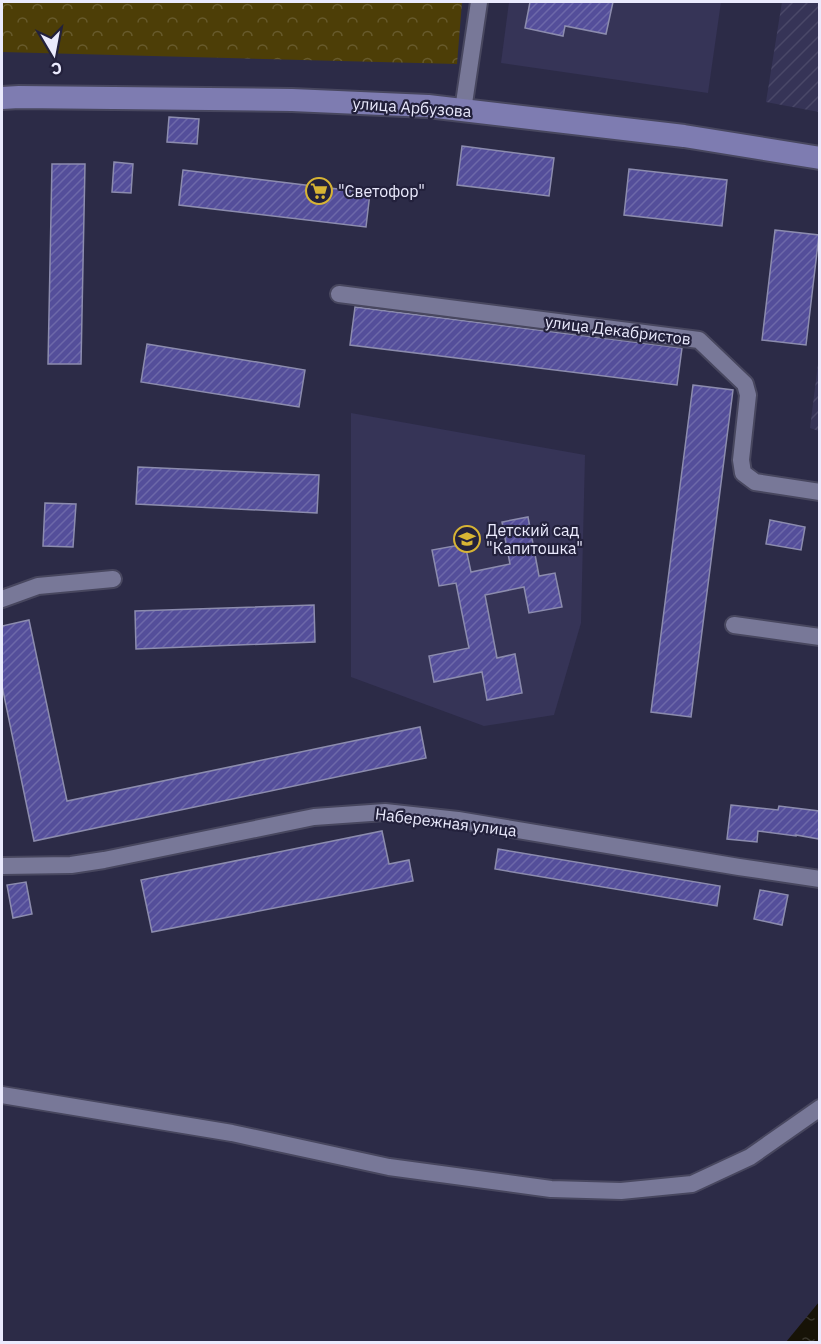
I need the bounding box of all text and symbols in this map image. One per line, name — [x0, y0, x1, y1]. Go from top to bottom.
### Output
north arrow — [24, 24, 84, 84]
text: С — [50, 58, 63, 80]
street label: улица Арбузова — [352, 93, 473, 121]
supermarket icon: "Светофор" — [304, 176, 334, 206]
place label: "Светофор" — [338, 181, 425, 201]
street label: улица Декабристов — [544, 311, 692, 349]
place label: Детский сад "Капитошка" — [486, 520, 583, 558]
school or university icon: Детский сад "Капитошка" — [452, 524, 482, 554]
street label: Набережная улица — [374, 803, 518, 841]

